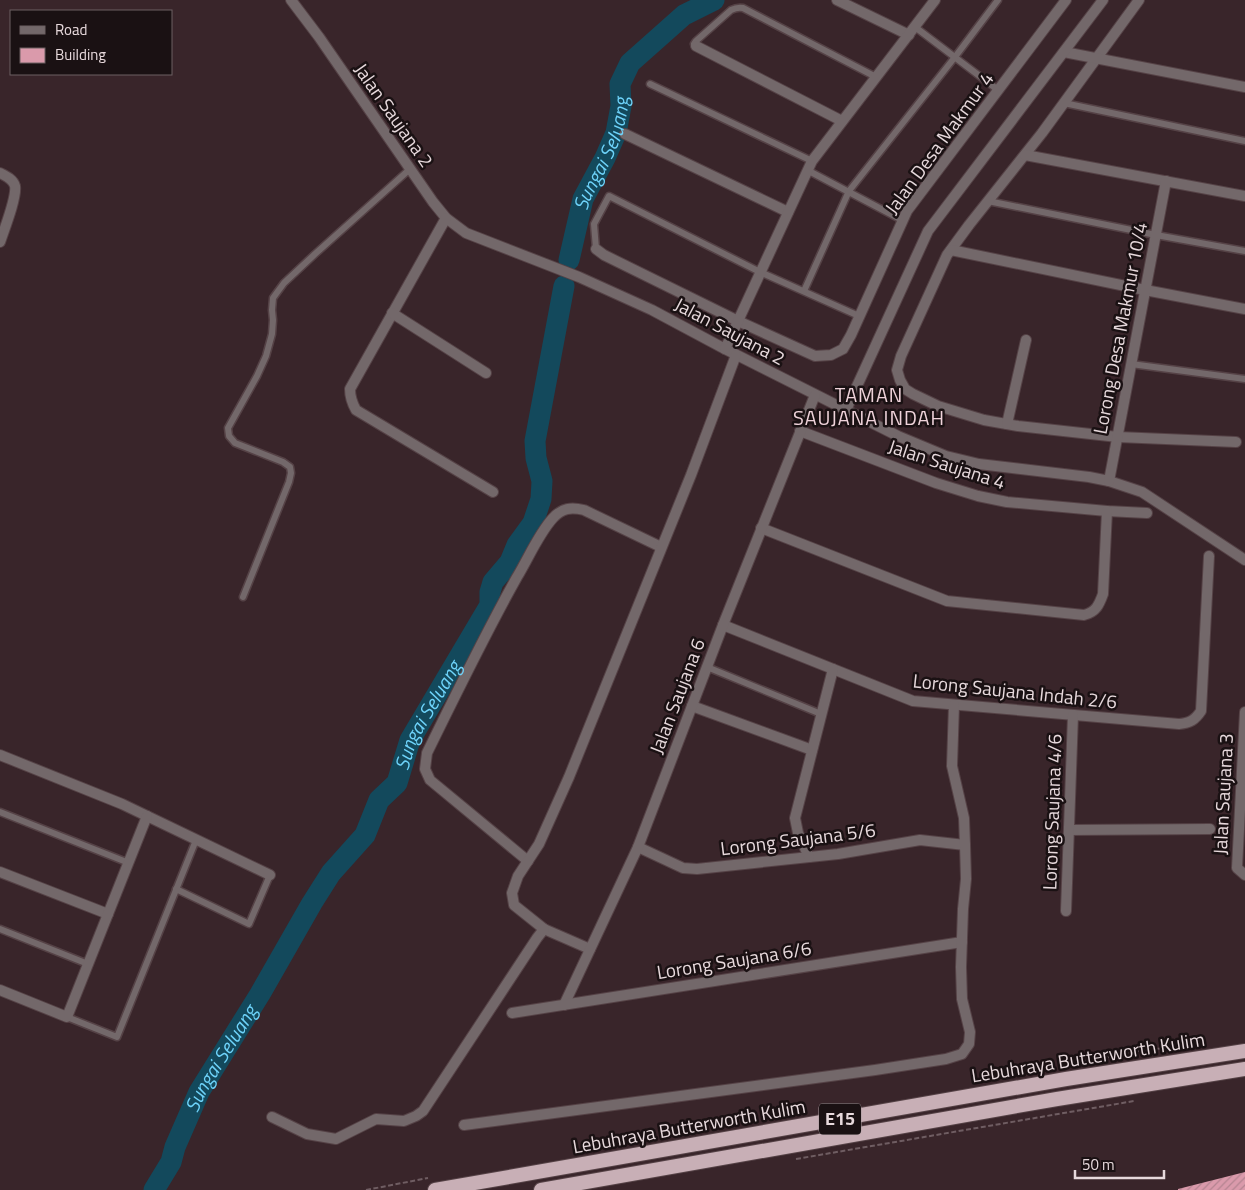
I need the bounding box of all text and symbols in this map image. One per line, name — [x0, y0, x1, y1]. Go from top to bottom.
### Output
legend — [10, 10, 172, 75]
text: Road — [55, 18, 87, 41]
text: Building — [55, 43, 106, 66]
street label: Jalan Saujana 2 — [348, 57, 441, 173]
street label: Jalan Desa Makmur 4 — [877, 66, 1000, 220]
water label: Sungai Seluang — [565, 94, 636, 213]
street label: Lorong Desa Makmur 10/4 — [1085, 220, 1154, 436]
street label: Jalan Saujana 2 — [670, 289, 791, 372]
district label: TAMAN SAUJANA INDAH — [793, 379, 945, 433]
street label: Jalan Saujana 4 — [885, 431, 1009, 496]
street label: Jalan Saujana 6 — [641, 634, 712, 758]
water label: Sungai Seluang — [386, 652, 470, 774]
street label: Lorong Saujana Indah 2/6 — [912, 665, 1119, 716]
street label: Lorong Saujana 4/6 — [1034, 733, 1069, 891]
street label: Jalan Saujana 3 — [1205, 733, 1240, 855]
street label: Lorong Saujana 5/6 — [719, 815, 877, 862]
street label: Lorong Saujana 6/6 — [655, 933, 813, 986]
water label: Sungai Seluang — [176, 996, 266, 1117]
street label: Lebuhraya Butterworth Kulim — [969, 1024, 1207, 1089]
street label: Lebuhraya Butterworth Kulim — [570, 1091, 808, 1160]
road number: E15 — [819, 1104, 861, 1134]
scale bar — [1075, 1148, 1164, 1180]
text: 50 m — [1082, 1153, 1115, 1176]

